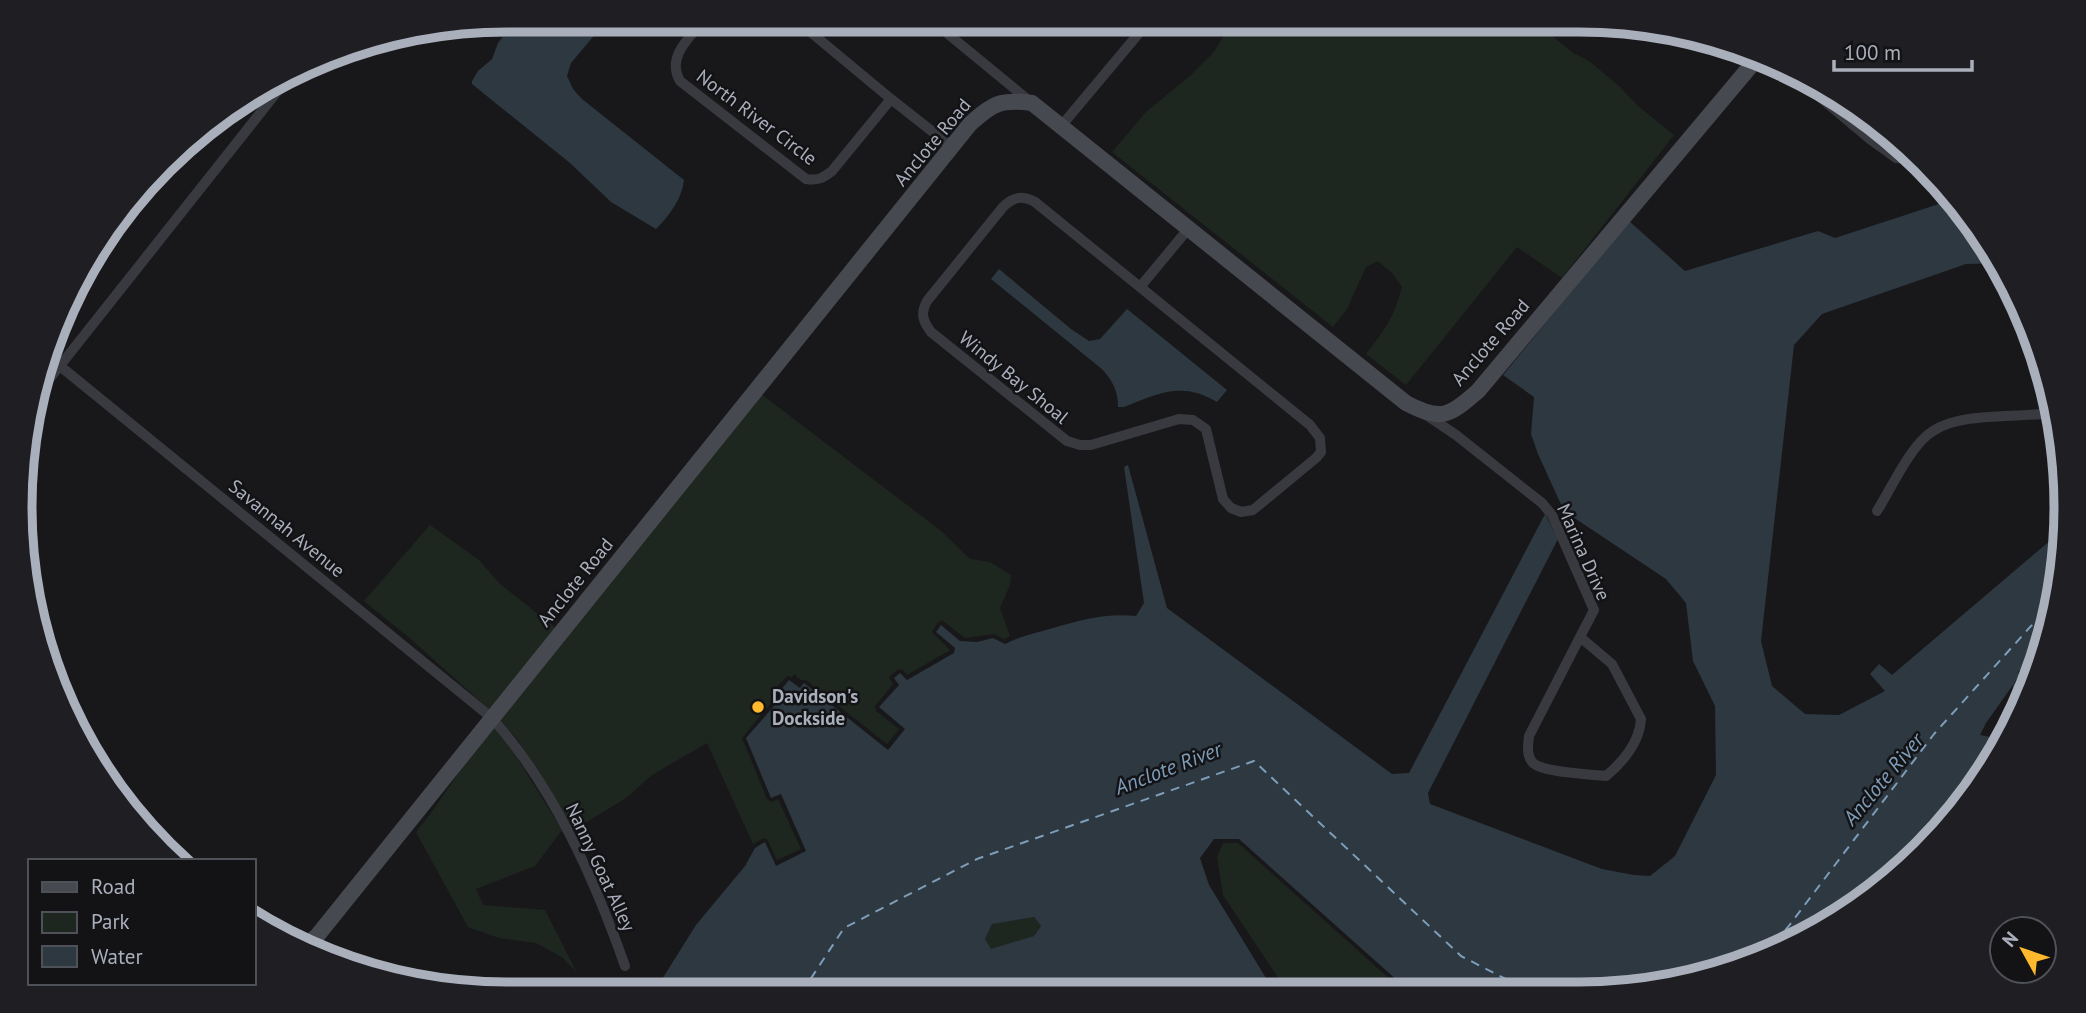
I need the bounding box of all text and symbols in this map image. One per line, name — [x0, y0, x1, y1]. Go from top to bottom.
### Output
scale bar — [1834, 28, 1972, 72]
text: 100 m — [1844, 39, 1901, 66]
street label: North River Circle — [692, 64, 822, 170]
street label: Anclote Road — [888, 93, 976, 191]
street label: Anclote Road — [1446, 294, 1534, 390]
street label: Windy Bay Shoal — [954, 325, 1074, 429]
street label: Savannah Avenue — [224, 474, 350, 582]
street label: Marina Drive — [1552, 500, 1616, 604]
street label: Anclote Road — [532, 533, 618, 631]
place label: Davidson's Dockside — [772, 684, 858, 730]
marker: Davidson's Dockside — [750, 699, 766, 715]
water label: Anclote River — [1836, 726, 1931, 831]
water label: Anclote River — [1110, 735, 1227, 801]
street label: Nanny Goat Alley — [561, 799, 641, 935]
legend — [28, 859, 256, 985]
text: Road — [91, 873, 135, 900]
text: Park — [91, 908, 130, 935]
north arrow — [1988, 915, 2058, 985]
text: N — [1997, 927, 2023, 952]
text: Water — [91, 943, 143, 970]

